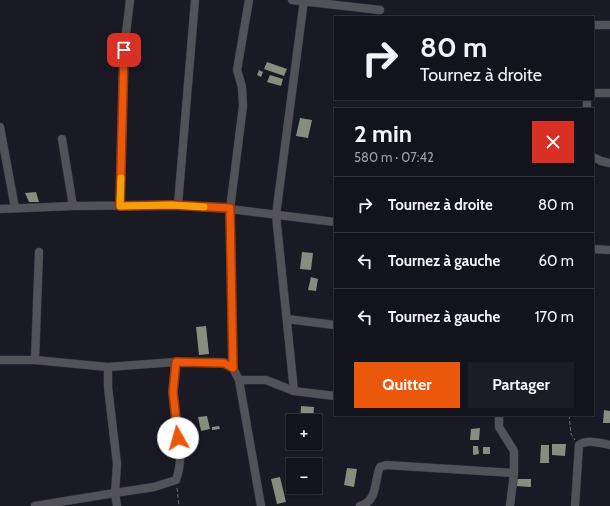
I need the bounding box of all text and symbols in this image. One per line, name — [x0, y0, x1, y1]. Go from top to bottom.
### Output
text: 80 m — [420, 30, 487, 64]
icon: right — [354, 32, 406, 84]
pin — [107, 33, 141, 67]
icon: arrive — [113, 39, 135, 61]
text: Tournez à droite — [420, 64, 542, 86]
text: 2 min — [354, 119, 412, 148]
button: close — [532, 121, 574, 163]
text: 580 m · 07:42 — [354, 149, 434, 165]
icon: right — [354, 194, 376, 216]
text: Tournez à droite — [388, 196, 493, 214]
text: 80 m — [538, 196, 574, 214]
icon: left — [354, 250, 376, 272]
text: Tournez à gauche — [388, 252, 500, 270]
text: 60 m — [538, 252, 574, 270]
icon: left — [354, 306, 376, 328]
text: Tournez à gauche — [388, 308, 500, 326]
text: 170 m — [535, 308, 574, 326]
button: Quitter — [354, 362, 460, 408]
button: Partager — [468, 362, 574, 408]
map controls — [286, 414, 322, 494]
button: + — [286, 414, 322, 450]
position arrow — [157, 417, 199, 459]
button: − — [286, 458, 322, 494]

